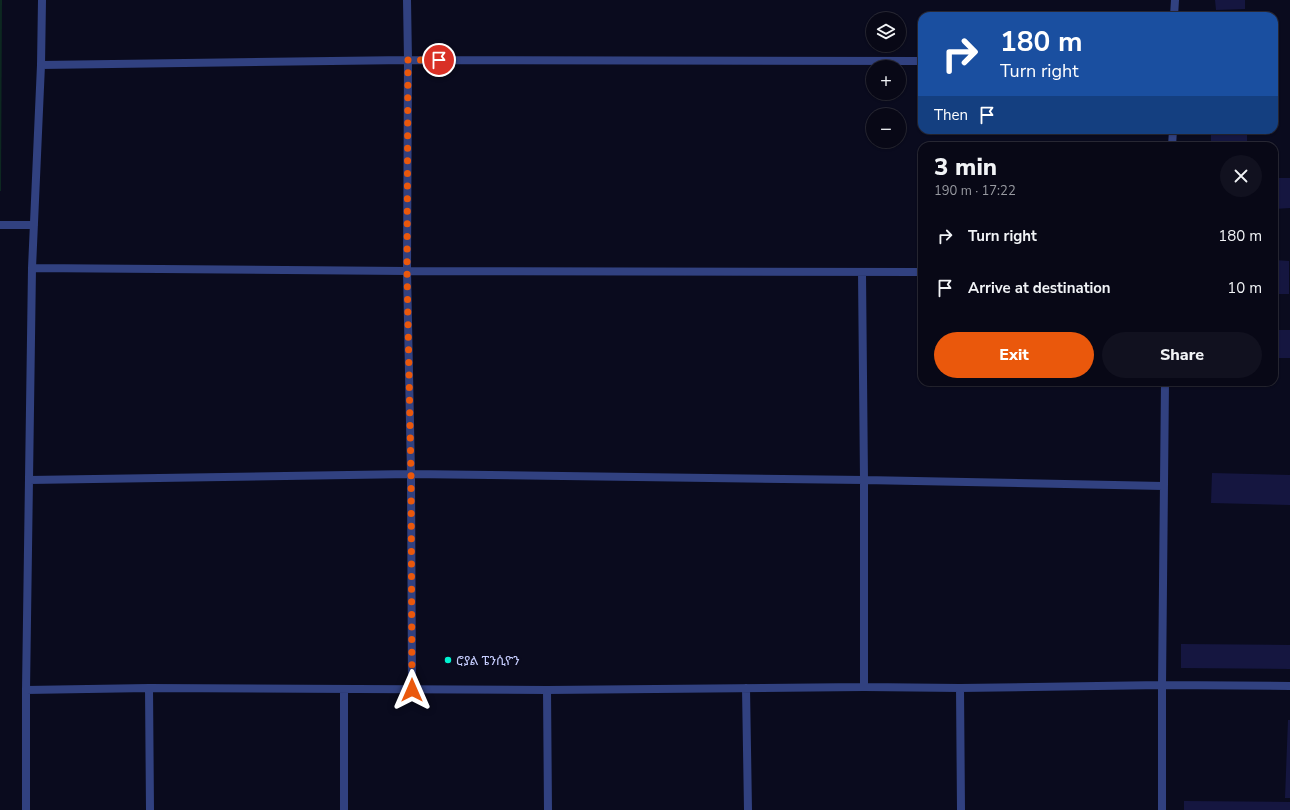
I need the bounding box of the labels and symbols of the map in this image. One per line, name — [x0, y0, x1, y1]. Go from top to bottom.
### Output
pin — [422, 43, 456, 77]
place label: ሮያል ፔንሲዮን — [456, 652, 520, 670]
marker: ሮያል ፔንሲዮን — [443, 655, 453, 665]
position arrow — [391, 669, 433, 711]

